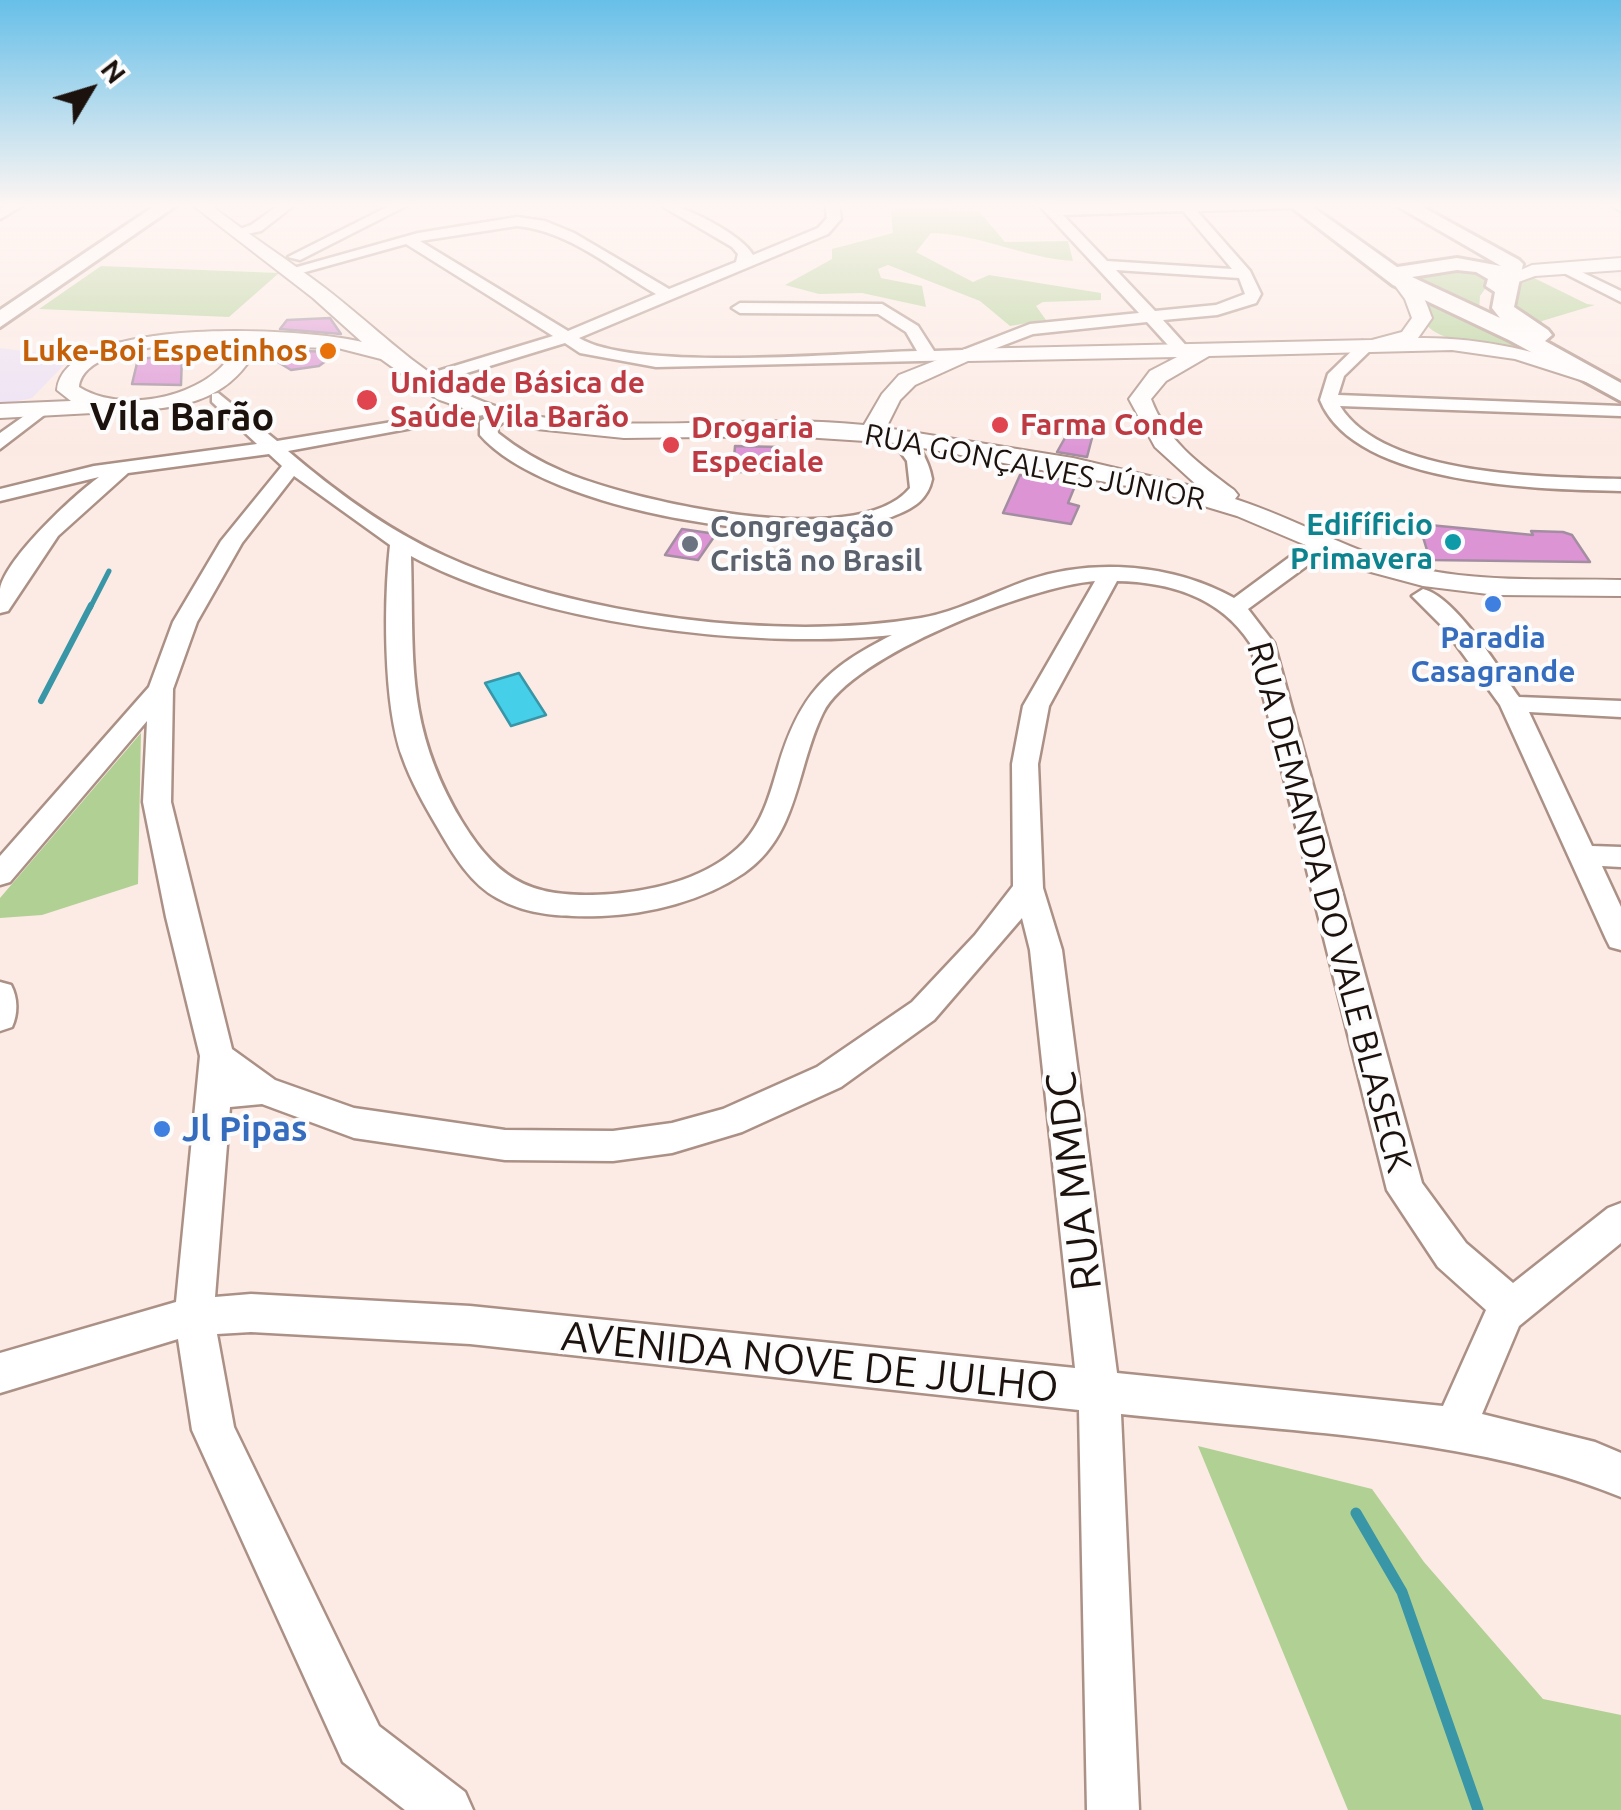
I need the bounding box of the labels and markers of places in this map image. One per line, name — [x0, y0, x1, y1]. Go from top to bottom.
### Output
place label: Luke-Boi Espetinhos — [22, 333, 308, 369]
marker: Luke-Boi Espetinhos — [317, 340, 339, 362]
place label: Unidade Básica de Saúde Vila Barão — [390, 365, 645, 436]
marker: Unidade Básica de Saúde Vila Barão — [354, 387, 380, 413]
place label: Farma Conde — [1020, 407, 1204, 443]
place label: Drogaria Especiale — [691, 410, 824, 480]
marker: Farma Conde — [989, 414, 1011, 436]
marker: Drogaria Especiale — [660, 434, 682, 456]
place label: Edifíficio Primavera — [1290, 507, 1433, 578]
place label: Congregação Cristã no Brasil — [710, 509, 922, 580]
marker: Edifíficio Primavera — [1442, 531, 1464, 553]
marker: Congregação Cristã no Brasil — [679, 533, 701, 555]
marker: Paradia Casagrande — [1482, 593, 1504, 615]
place label: Paradia Casagrande — [1411, 620, 1575, 690]
place label: Jl Pipas — [182, 1108, 307, 1150]
marker: Jl Pipas — [151, 1118, 173, 1140]

